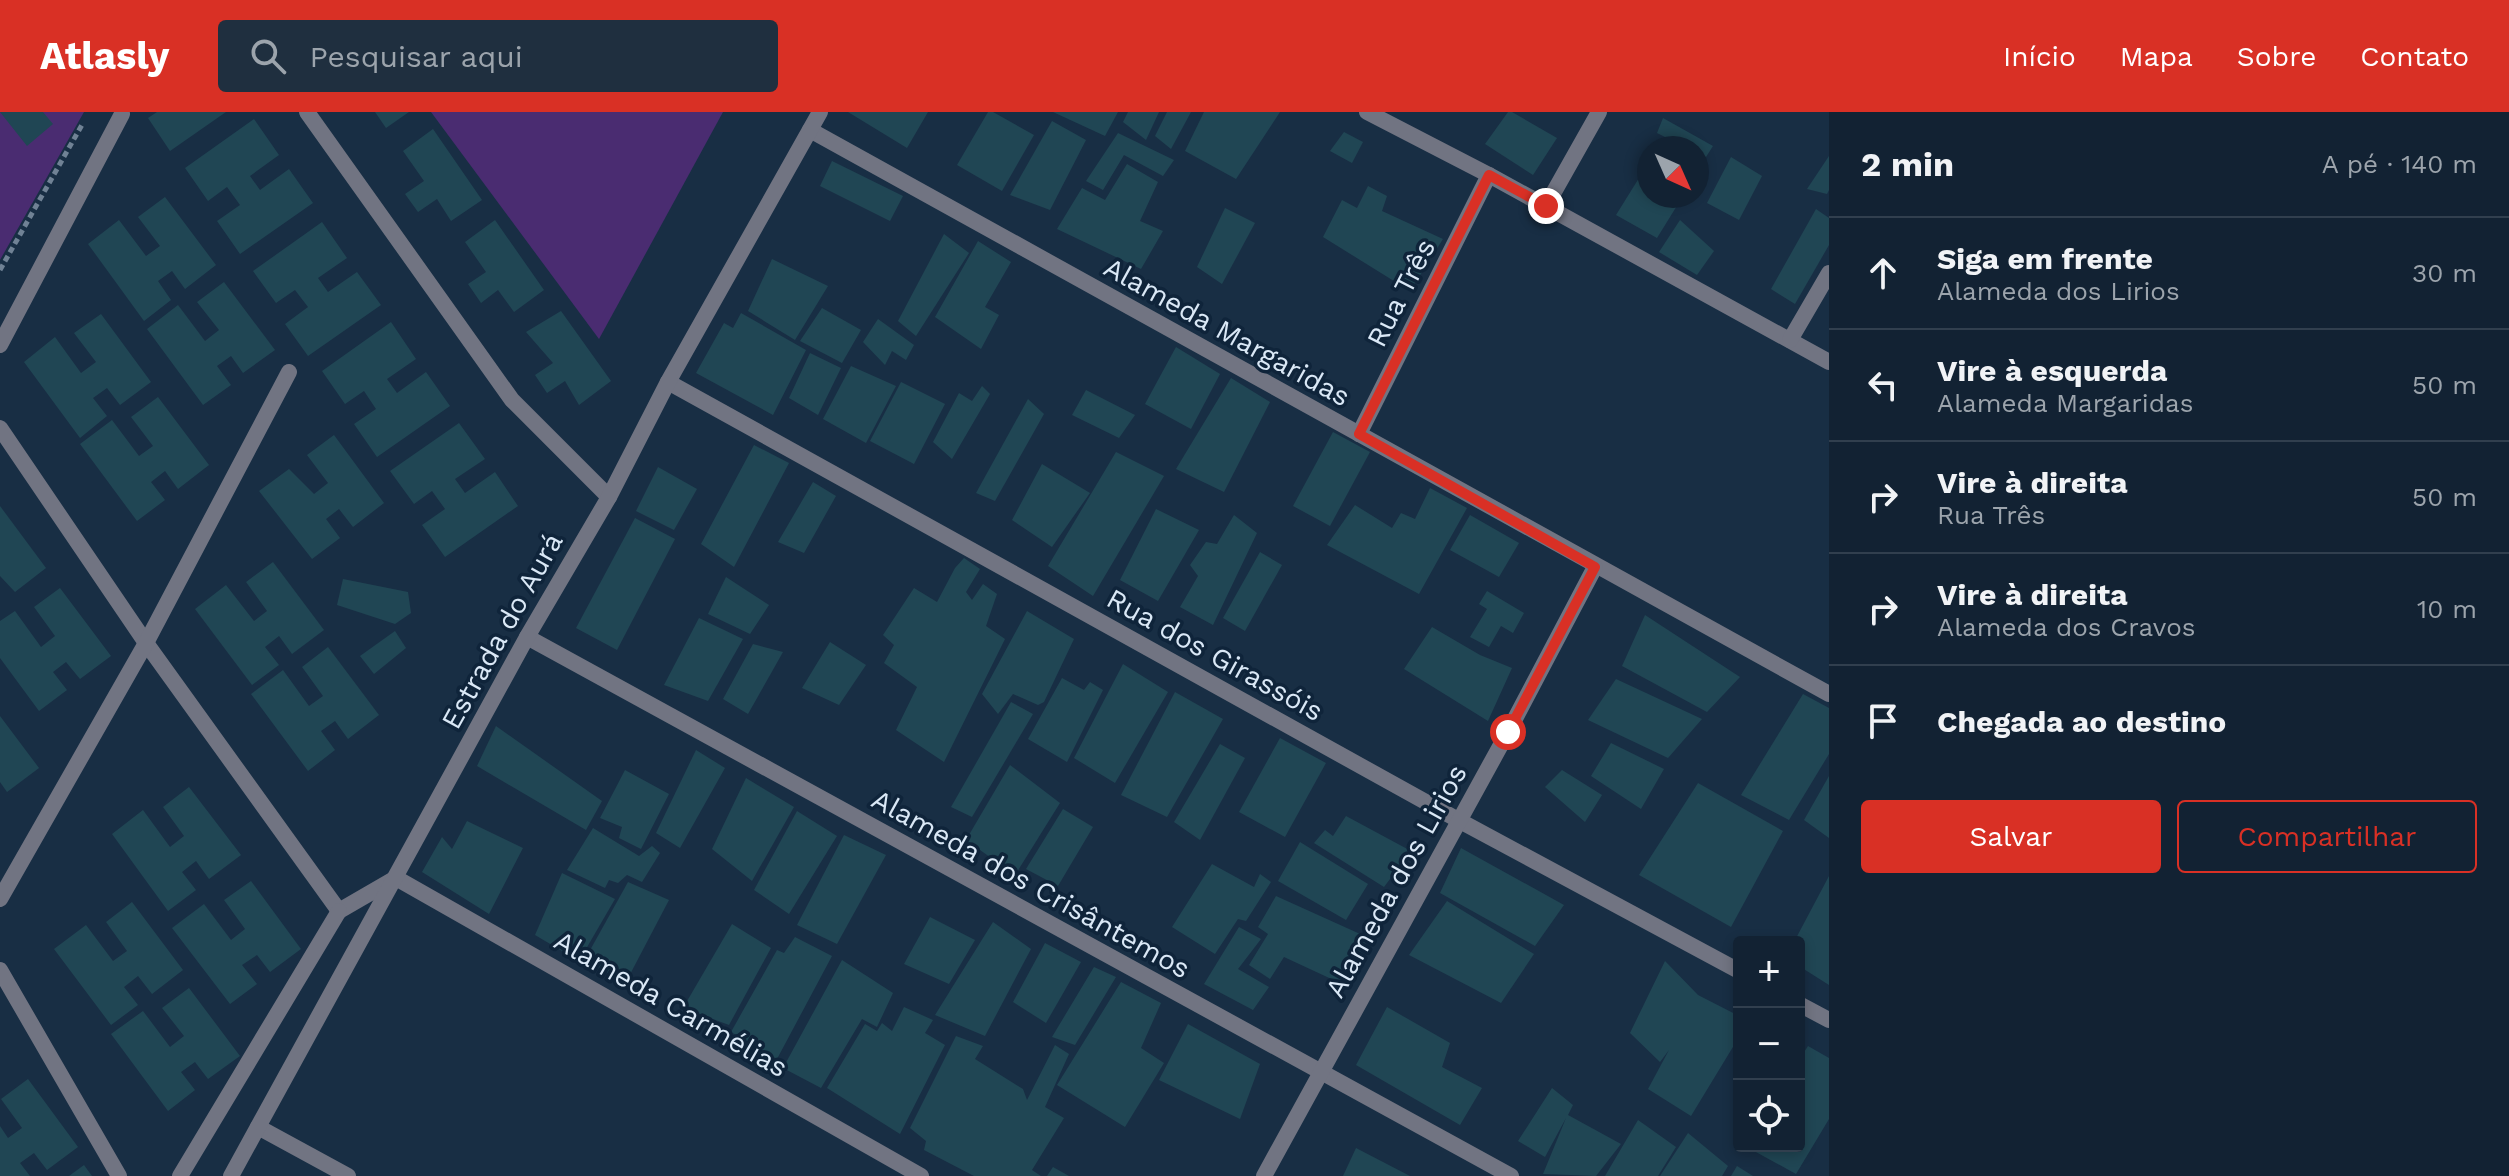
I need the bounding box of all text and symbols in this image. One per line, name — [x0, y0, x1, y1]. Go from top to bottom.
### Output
search box — [218, 20, 778, 92]
text: Atlasly — [40, 34, 170, 78]
icon: search — [246, 34, 290, 78]
text: Pesquisar aqui — [310, 39, 523, 74]
text: Início — [2003, 40, 2076, 73]
text: Mapa — [2120, 40, 2193, 73]
text: Sobre — [2237, 40, 2316, 73]
text: Contato — [2360, 40, 2469, 73]
north arrow — [1637, 136, 1709, 208]
text: 2 min — [1861, 144, 1954, 184]
text: A pé · 140 m — [2322, 149, 2477, 179]
route end — [1528, 188, 1564, 224]
street label: Rua Três — [1360, 234, 1442, 352]
text: Siga em frente — [1937, 241, 2153, 276]
street label: Alameda Margaridas — [1098, 251, 1356, 413]
icon: ahead — [1861, 251, 1905, 295]
text: 30 m — [2412, 258, 2477, 288]
text: Alameda dos Lirios — [1937, 276, 2180, 306]
text: Vire à esquerda — [1937, 353, 2167, 388]
icon: left — [1861, 363, 1905, 407]
text: 50 m — [2412, 370, 2477, 400]
text: Alameda Margaridas — [1937, 388, 2193, 418]
text: Vire à direita — [1937, 465, 2128, 500]
icon: right — [1861, 475, 1905, 519]
text: 50 m — [2412, 482, 2477, 512]
text: Rua Três — [1937, 500, 2045, 530]
street label: Estrada do Aurá — [435, 527, 570, 735]
text: Vire à direita — [1937, 577, 2128, 612]
street label: Rua dos Girassóis — [1101, 582, 1329, 728]
icon: right — [1861, 587, 1905, 631]
text: 10 m — [2417, 594, 2477, 624]
text: Alameda dos Cravos — [1937, 612, 2196, 642]
icon: arrive — [1861, 699, 1905, 743]
text: Chegada ao destino — [1937, 704, 2226, 739]
route start — [1490, 714, 1526, 750]
street label: Alameda dos Lirios — [1318, 759, 1474, 1003]
street label: Alameda dos Crisântemos — [866, 783, 1196, 985]
button: Salvar — [1861, 800, 2161, 873]
button: Compartilhar — [2177, 800, 2477, 873]
street label: Alameda Carmélias — [548, 924, 794, 1084]
map controls — [1733, 936, 1805, 1152]
button: + — [1733, 936, 1805, 1008]
button: − — [1733, 1008, 1805, 1080]
button: locate — [1733, 1080, 1805, 1152]

